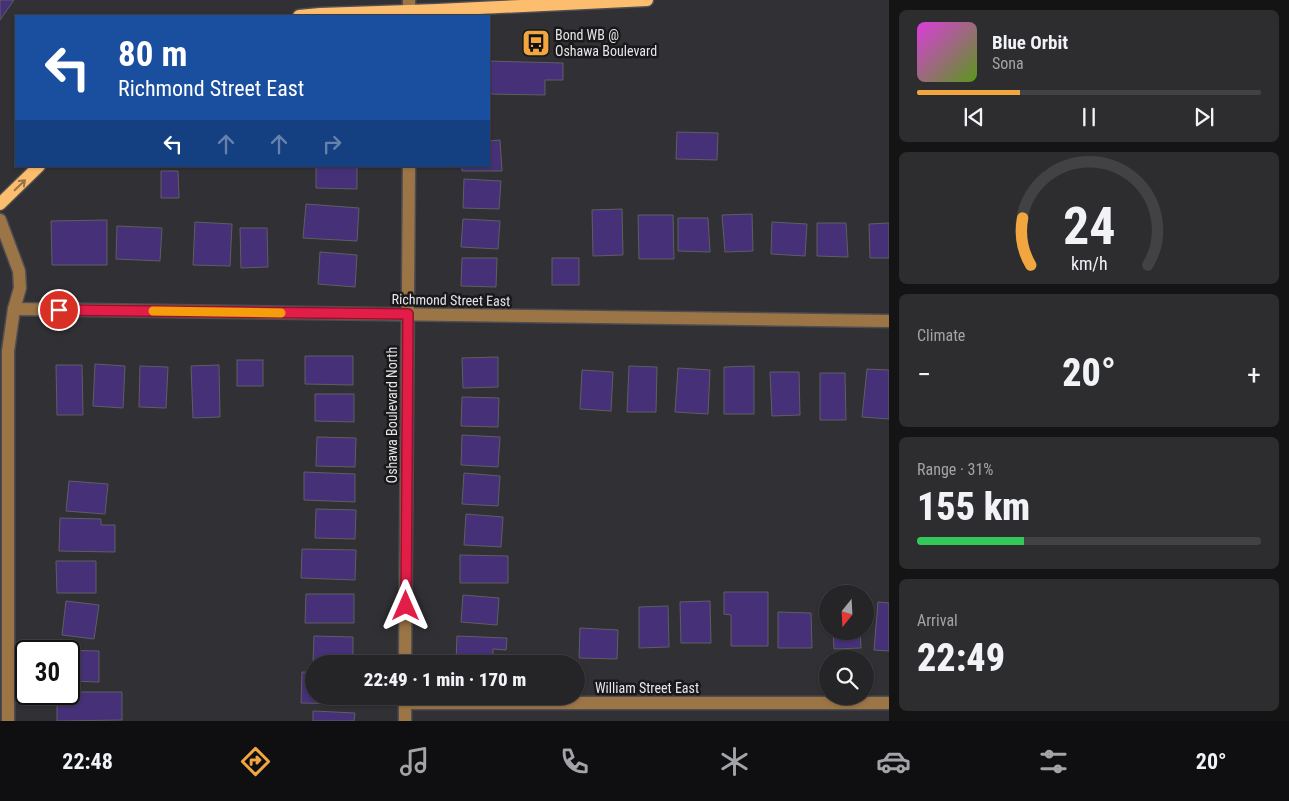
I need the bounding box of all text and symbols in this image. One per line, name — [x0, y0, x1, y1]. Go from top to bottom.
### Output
place label: Bond WB @ Oshawa Boulevard — [555, 27, 657, 59]
bus stop icon: Bond WB @ Oshawa Boulevard — [521, 28, 551, 58]
text: Blue Orbit — [992, 31, 1068, 54]
text: 80 m — [118, 34, 187, 75]
icon: left — [35, 35, 100, 100]
text: Sona — [992, 54, 1024, 73]
text: Richmond Street East — [118, 76, 304, 101]
icon: previous — [960, 103, 988, 131]
icon: pause — [1075, 103, 1103, 131]
icon: next — [1190, 103, 1218, 131]
icon: left — [159, 130, 187, 158]
icon: ahead — [212, 130, 240, 158]
icon: ahead — [265, 130, 293, 158]
icon: right — [318, 130, 346, 158]
one-way arrow — [13, 179, 26, 191]
text: 24 — [1063, 196, 1115, 257]
text: km/h — [1071, 253, 1107, 274]
pin — [38, 289, 80, 331]
street label: Richmond Street East — [392, 291, 510, 309]
icon: arrive — [45, 296, 73, 324]
text: Climate — [917, 326, 965, 345]
street label: Oshawa Boulevard North — [384, 347, 400, 483]
text: 20° — [1062, 351, 1116, 395]
text: − — [917, 358, 931, 391]
text: + — [1247, 358, 1261, 391]
text: Range · 31% — [917, 460, 993, 479]
text: 155 km — [917, 485, 1030, 529]
position arrow — [379, 579, 431, 631]
north arrow — [819, 585, 874, 640]
map controls — [819, 585, 874, 705]
text: Arrival — [917, 611, 958, 630]
text: 22:49 — [917, 636, 1005, 680]
speed limit sign: 30 — [15, 640, 80, 705]
button: search — [819, 650, 874, 705]
text: 22:49 · 1 min · 170 m — [364, 668, 526, 691]
street label: William Street East — [595, 680, 699, 696]
icon: directions — [238, 744, 273, 779]
icon: music — [397, 744, 432, 779]
icon: phone — [557, 744, 592, 779]
icon: climate — [717, 744, 752, 779]
icon: car — [876, 744, 911, 779]
icon: filters — [1036, 744, 1071, 779]
text: 22:48 — [62, 749, 113, 774]
text: 20° — [1196, 749, 1227, 774]

